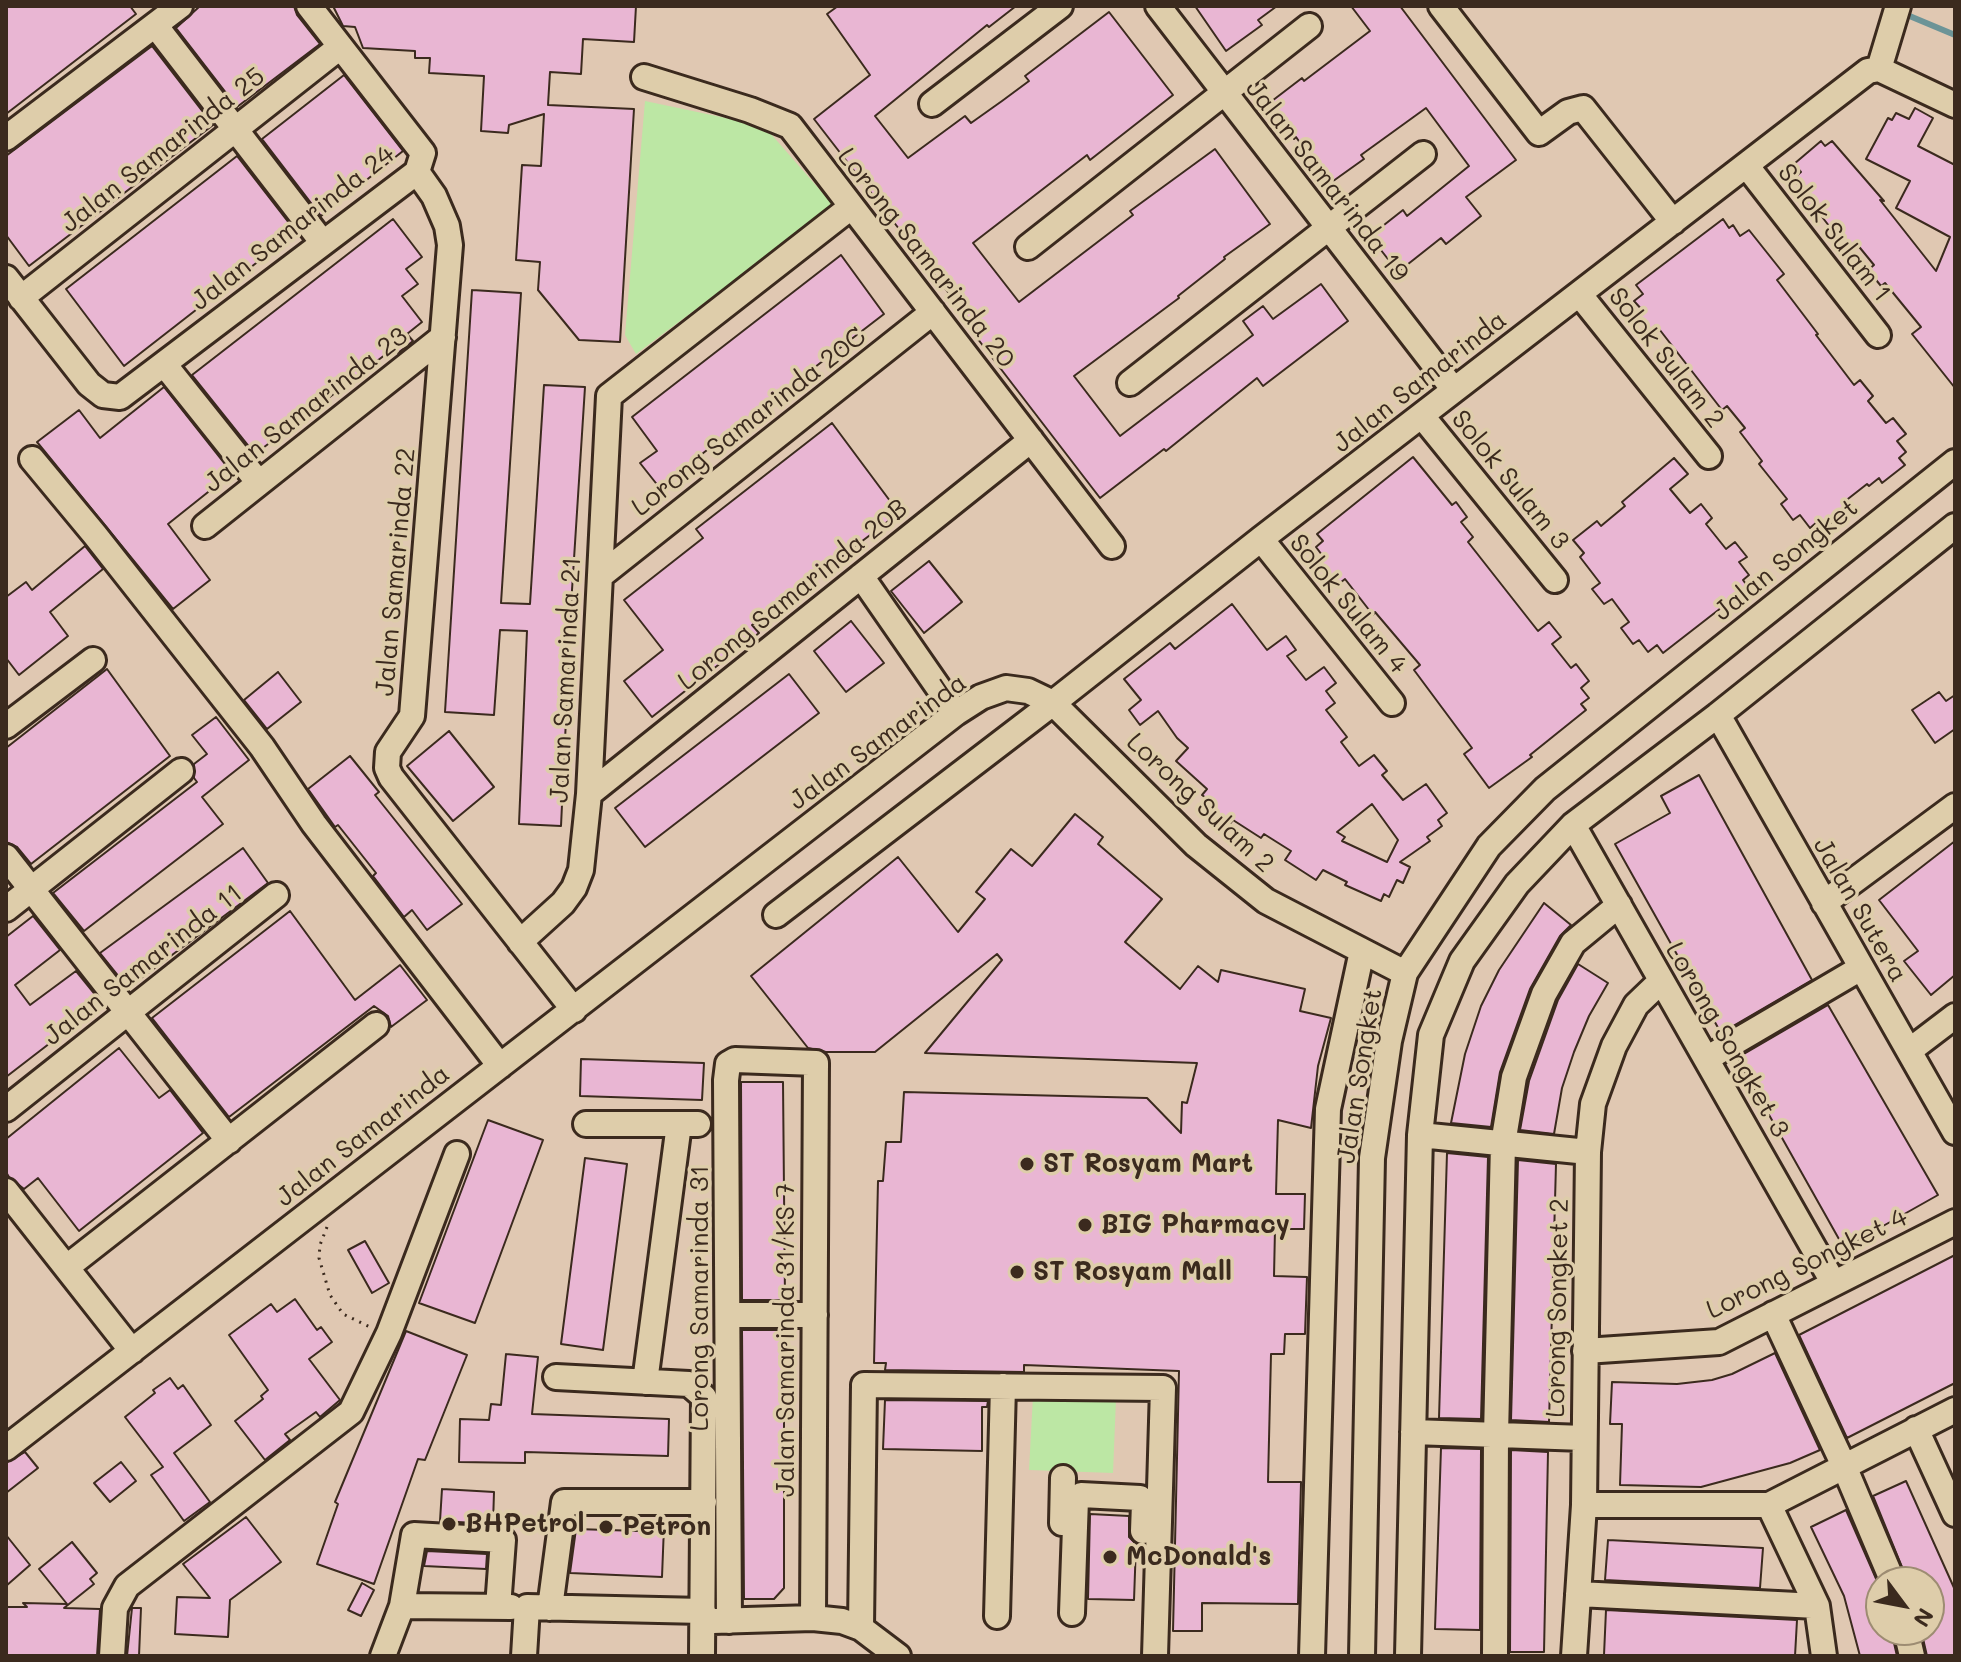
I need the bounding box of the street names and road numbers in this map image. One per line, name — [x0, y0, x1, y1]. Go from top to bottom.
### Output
street label: Jalan Samarinda 25 — [55, 61, 271, 239]
street label: Jalan Samarinda 19 — [1239, 74, 1415, 288]
street label: Jalan Samarinda 24 — [185, 139, 401, 317]
street label: Lorong Samarinda 20 — [831, 142, 1021, 374]
street label: Solok Sulam 1 — [1770, 158, 1898, 308]
street label: Solok Sulam 2 — [1602, 282, 1730, 434]
street label: Jalan Samarinda — [1327, 305, 1513, 459]
street label: Jalan Samarinda 23 — [198, 321, 414, 499]
street label: Lorong Samarinda 20C — [626, 321, 872, 523]
street label: Solok Sulam 3 — [1444, 404, 1576, 556]
street label: Jalan Samarinda 22 — [370, 447, 422, 697]
street label: Jalan Songket — [1707, 492, 1865, 628]
street label: Lorong Samarinda 20B — [672, 493, 914, 697]
street label: Solok Sulam 4 — [1282, 528, 1414, 680]
street label: Jalan Samarinda 21 — [544, 556, 588, 804]
street label: Jalan Samarinda — [783, 667, 973, 817]
street label: Lorong Sulam 2 — [1120, 727, 1280, 879]
street label: Jalan Sutera — [1806, 832, 1914, 988]
street label: Jalan Samarinda 11 — [38, 878, 248, 1052]
street label: Lorong Songket 3 — [1659, 937, 1795, 1143]
street label: Jalan Songket — [1331, 986, 1389, 1166]
street label: Jalan Samarinda — [270, 1059, 456, 1213]
street label: Lorong Samarinda 31 — [684, 1165, 716, 1431]
street label: Jalan Samarinda 31/KS 7 — [770, 1183, 802, 1497]
street label: Lorong Songket 2 — [1540, 1198, 1576, 1418]
street label: Lorong Songket 4 — [1701, 1202, 1913, 1326]

